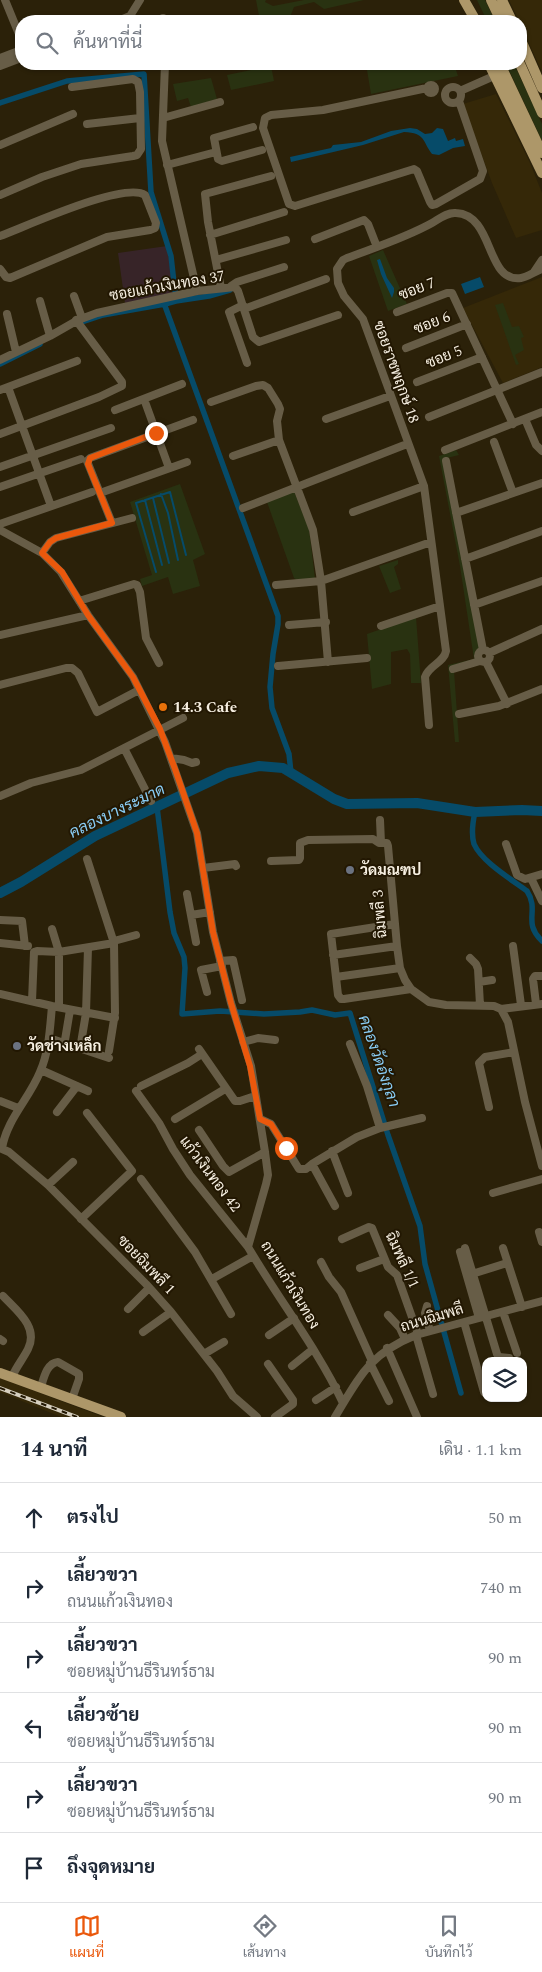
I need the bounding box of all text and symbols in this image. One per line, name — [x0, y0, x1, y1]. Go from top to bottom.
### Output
search box — [15, 15, 527, 70]
text: ค้นหาที่นี่ — [73, 28, 142, 57]
icon: search — [33, 29, 61, 57]
street label: ซอยแก้วเงินทอง 37 — [107, 265, 227, 307]
street label: ซอย 7 — [395, 271, 439, 307]
street label: ซอย 6 — [410, 305, 454, 341]
street label: ซอยราชพฤกษ์ 18 — [367, 318, 425, 426]
street label: ซอย 5 — [422, 339, 466, 375]
route end — [145, 422, 168, 445]
place label: 14.3 Cafe — [173, 696, 237, 719]
marker: 14.3 Cafe — [157, 701, 169, 713]
water label: คลองบางระมาด — [65, 777, 169, 845]
place label: วัดมณฑป — [360, 859, 421, 882]
marker: วัดมณฑป — [344, 864, 356, 876]
street label: ฉิมพลี 3 — [366, 888, 394, 939]
water label: คลองวัดอังกุลา — [352, 1012, 406, 1111]
place label: วัดช่างเหล็ก — [27, 1035, 101, 1058]
marker: วัดช่างเหล็ก — [11, 1040, 23, 1052]
street label: แก้วเงินทอง 42 — [174, 1131, 246, 1217]
route start — [275, 1137, 298, 1160]
street label: ฉิมพลี 1/1 — [379, 1228, 425, 1292]
street label: ซอยฉิมพลี 1 — [112, 1230, 180, 1300]
street label: ถนนแก้วเงินทอง — [255, 1237, 325, 1333]
street label: ถนนฉิมพลี — [398, 1297, 466, 1339]
map controls — [482, 1357, 527, 1402]
button: layers — [482, 1357, 527, 1402]
text: 14 นาที — [20, 1434, 87, 1466]
text: เดิน · 1.1 km — [439, 1438, 522, 1462]
text: ตรงไป — [67, 1503, 119, 1532]
icon: ahead — [20, 1504, 48, 1532]
text: 50 m — [488, 1506, 522, 1530]
text: เลี้ยวขวา — [67, 1561, 138, 1590]
icon: right — [20, 1574, 48, 1602]
text: 740 m — [480, 1576, 522, 1600]
text: ถนนแก้วเงินทอง — [67, 1590, 173, 1614]
text: เลี้ยวขวา — [67, 1631, 138, 1660]
icon: right — [20, 1644, 48, 1672]
text: 90 m — [488, 1646, 522, 1670]
text: ซอยหมู่บ้านธีรินทร์ธาม — [67, 1660, 215, 1684]
text: เลี้ยวซ้าย — [67, 1701, 139, 1730]
icon: left — [20, 1714, 48, 1742]
text: 90 m — [488, 1716, 522, 1740]
text: ซอยหมู่บ้านธีรินทร์ธาม — [67, 1730, 215, 1754]
text: เลี้ยวขวา — [67, 1771, 138, 1800]
icon: right — [20, 1784, 48, 1812]
text: 90 m — [488, 1786, 522, 1810]
text: ซอยหมู่บ้านธีรินทร์ธาม — [67, 1800, 215, 1824]
text: ถึงจุดหมาย — [67, 1853, 155, 1882]
icon: arrive — [20, 1854, 48, 1882]
tab: แผนที่ — [69, 1912, 104, 1963]
tab: เส้นทาง — [243, 1912, 286, 1963]
tab: บันทึกไว้ — [425, 1912, 473, 1963]

